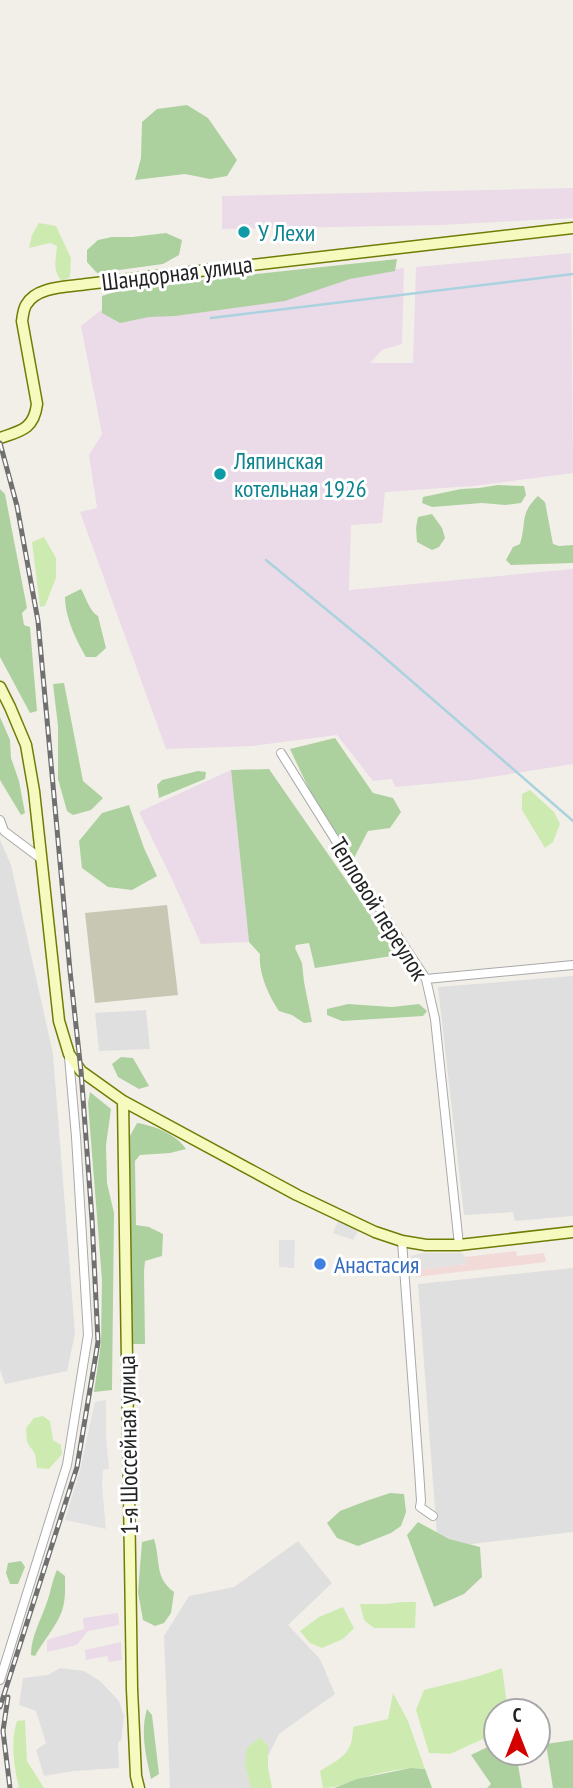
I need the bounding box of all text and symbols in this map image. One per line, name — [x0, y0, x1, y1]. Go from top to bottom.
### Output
place label: У Лехи — [258, 217, 315, 248]
marker: У Лехи — [236, 224, 252, 240]
street label: Шандорная улица — [100, 248, 254, 298]
place label: Ляпинская котельная 1926 — [233, 445, 367, 504]
marker: Ляпинская котельная 1926 — [212, 466, 228, 482]
street label: Тепловой переулок — [323, 832, 436, 987]
place label: Анастасия — [334, 1249, 419, 1280]
marker: Анастасия — [312, 1256, 328, 1272]
street label: 1-я Шоссейная улица — [111, 1355, 145, 1535]
north arrow — [482, 1697, 552, 1767]
text: С — [513, 1703, 522, 1727]

